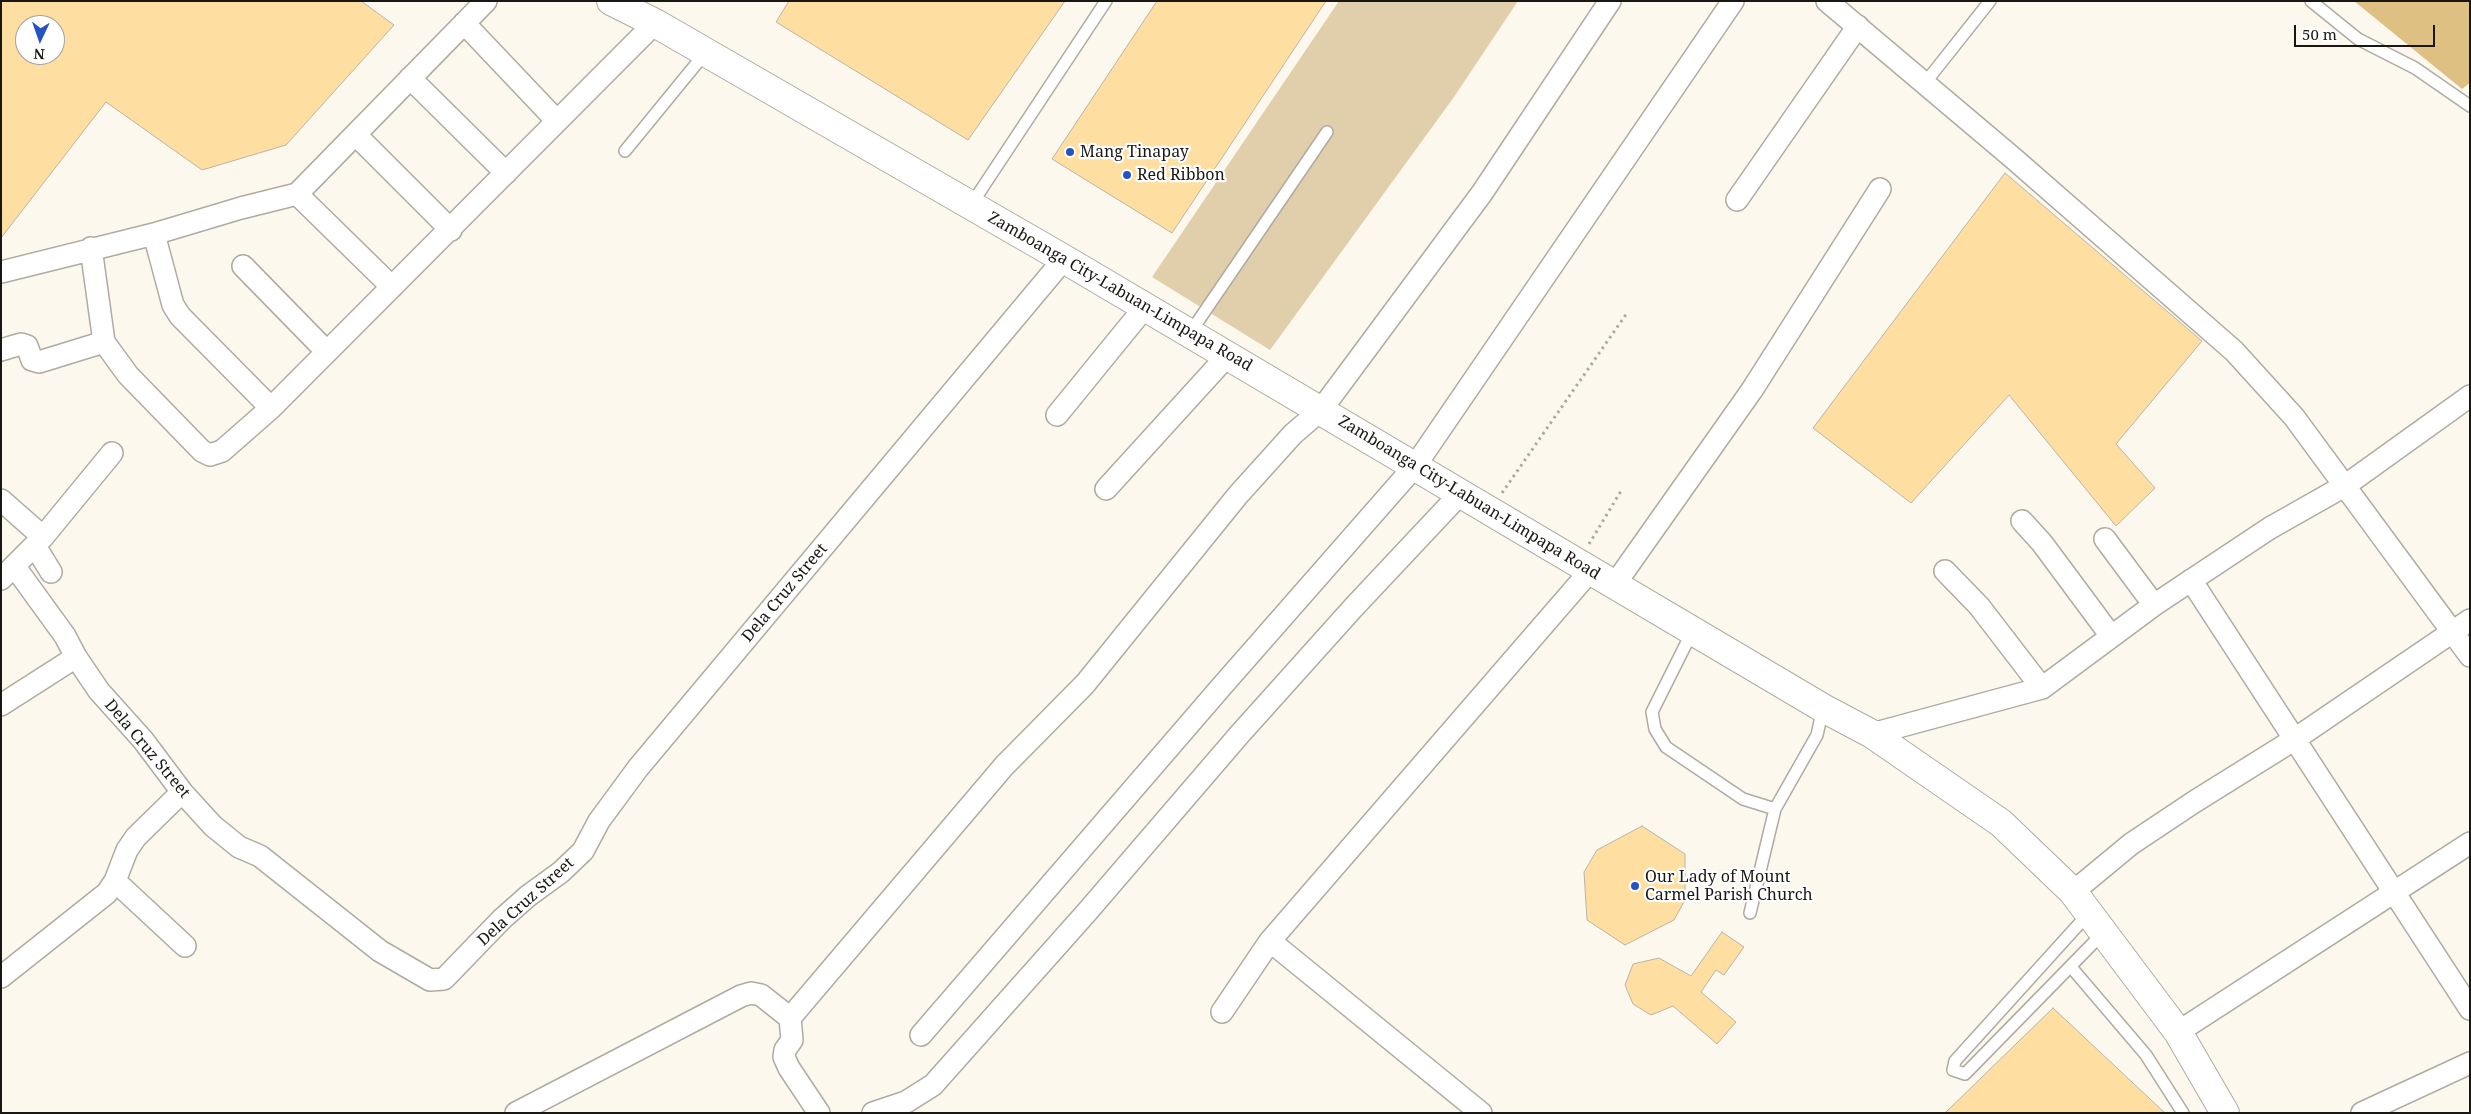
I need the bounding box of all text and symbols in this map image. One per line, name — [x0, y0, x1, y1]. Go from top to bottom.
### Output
north arrow — [15, 15, 65, 65]
scale bar — [2296, 15, 2437, 47]
text: 50 m — [2302, 24, 2337, 44]
text: N — [33, 45, 45, 64]
place label: Mang Tinapay — [1080, 142, 1189, 162]
marker: Mang Tinapay — [1064, 146, 1076, 158]
place label: Red Ribbon — [1137, 165, 1225, 185]
marker: Red Ribbon — [1121, 169, 1133, 181]
street label: Zamboanga City-Labuan-Limpapa Road — [984, 208, 1256, 376]
street label: Zamboanga City-Labuan-Limpapa Road — [1335, 412, 1603, 584]
street label: Dela Cruz Street — [738, 540, 832, 646]
street label: Dela Cruz Street — [100, 696, 194, 802]
street label: Dela Cruz Street — [474, 854, 578, 950]
place label: Our Lady of Mount Carmel Parish Church — [1645, 867, 1813, 905]
marker: Our Lady of Mount Carmel Parish Church — [1629, 880, 1641, 892]

